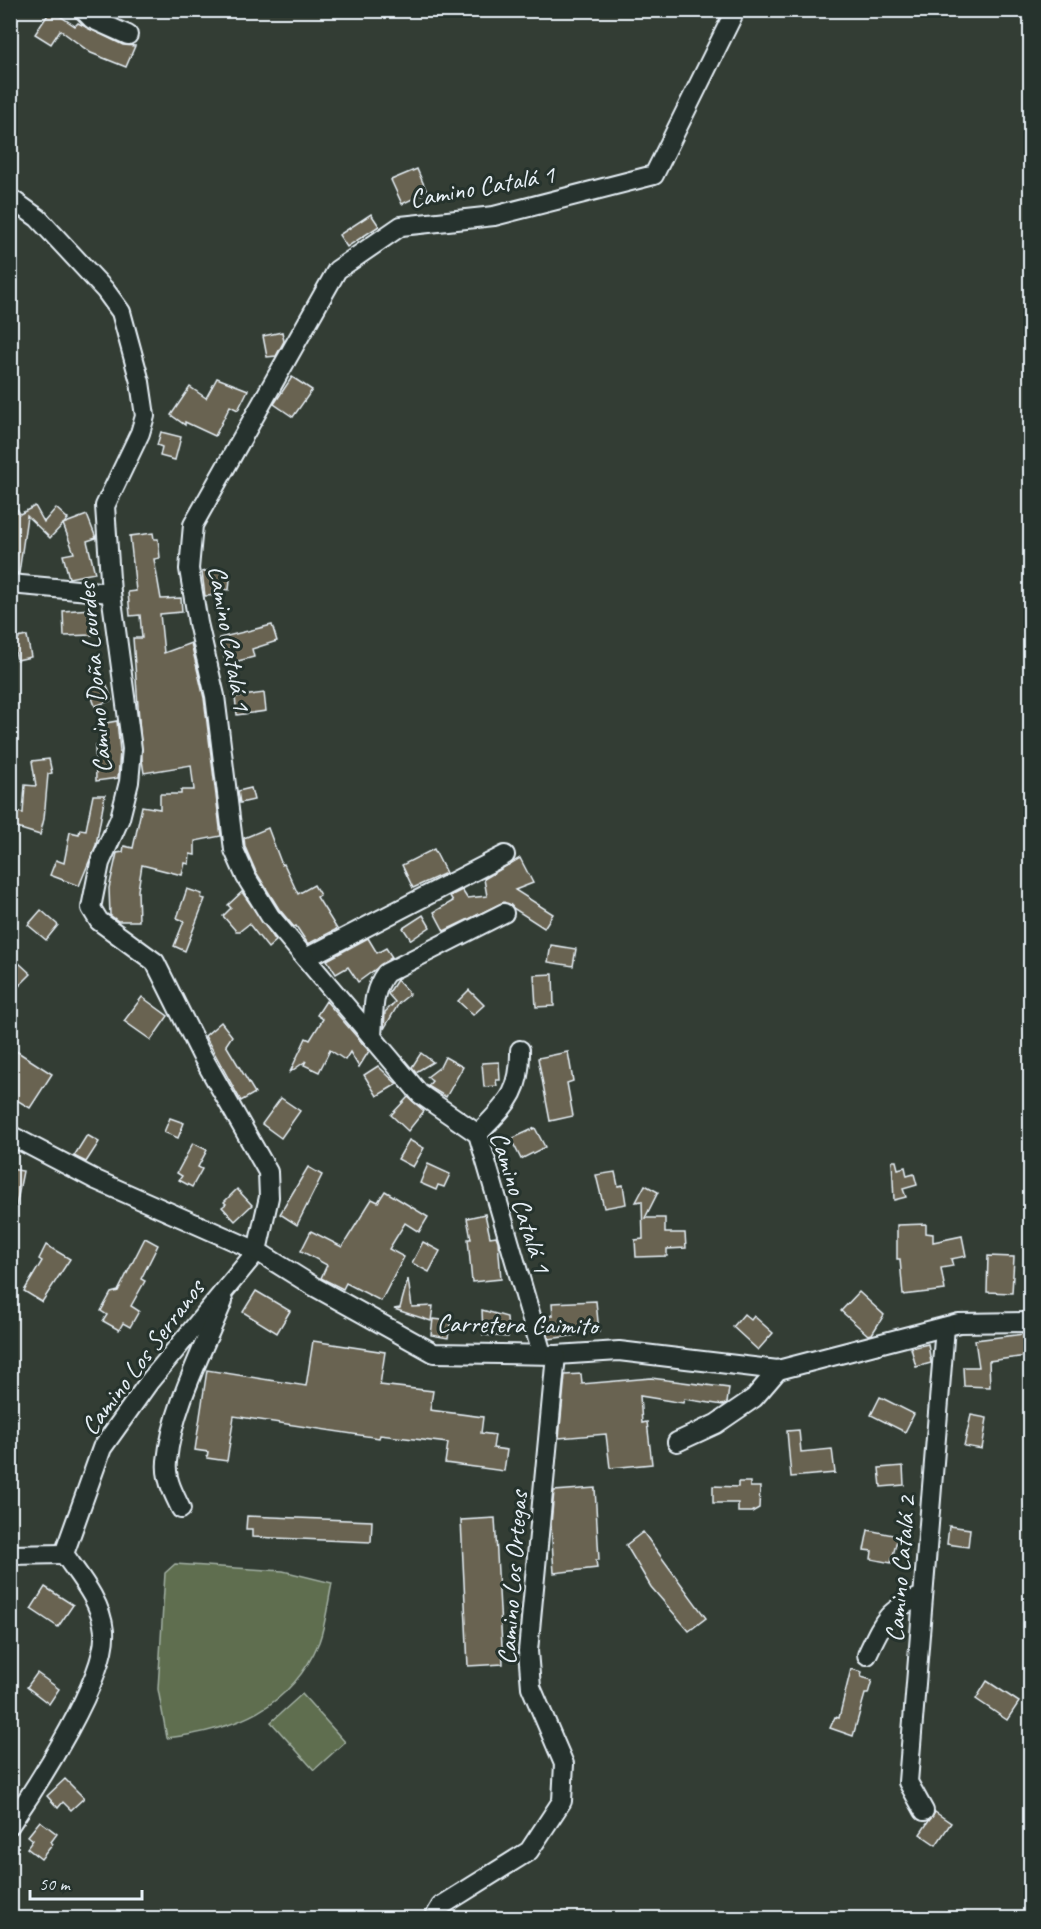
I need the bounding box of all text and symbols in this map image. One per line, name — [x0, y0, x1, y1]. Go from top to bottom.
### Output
street label: Camino Catalá 1 — [407, 157, 558, 215]
street label: Camino Catalá 1 — [201, 563, 259, 714]
street label: Camino Doña Lourdes — [70, 579, 119, 774]
street label: Camino Catalá 1 — [482, 1127, 559, 1278]
street label: Camino Los Serranos — [73, 1271, 213, 1441]
street label: Carretera Caimito — [436, 1307, 601, 1342]
street label: Camino Los Ortegas — [490, 1488, 535, 1666]
street label: Camino Catalá 2 — [878, 1492, 924, 1644]
scale bar — [30, 1863, 142, 1901]
text: 50 m — [39, 1873, 72, 1895]

